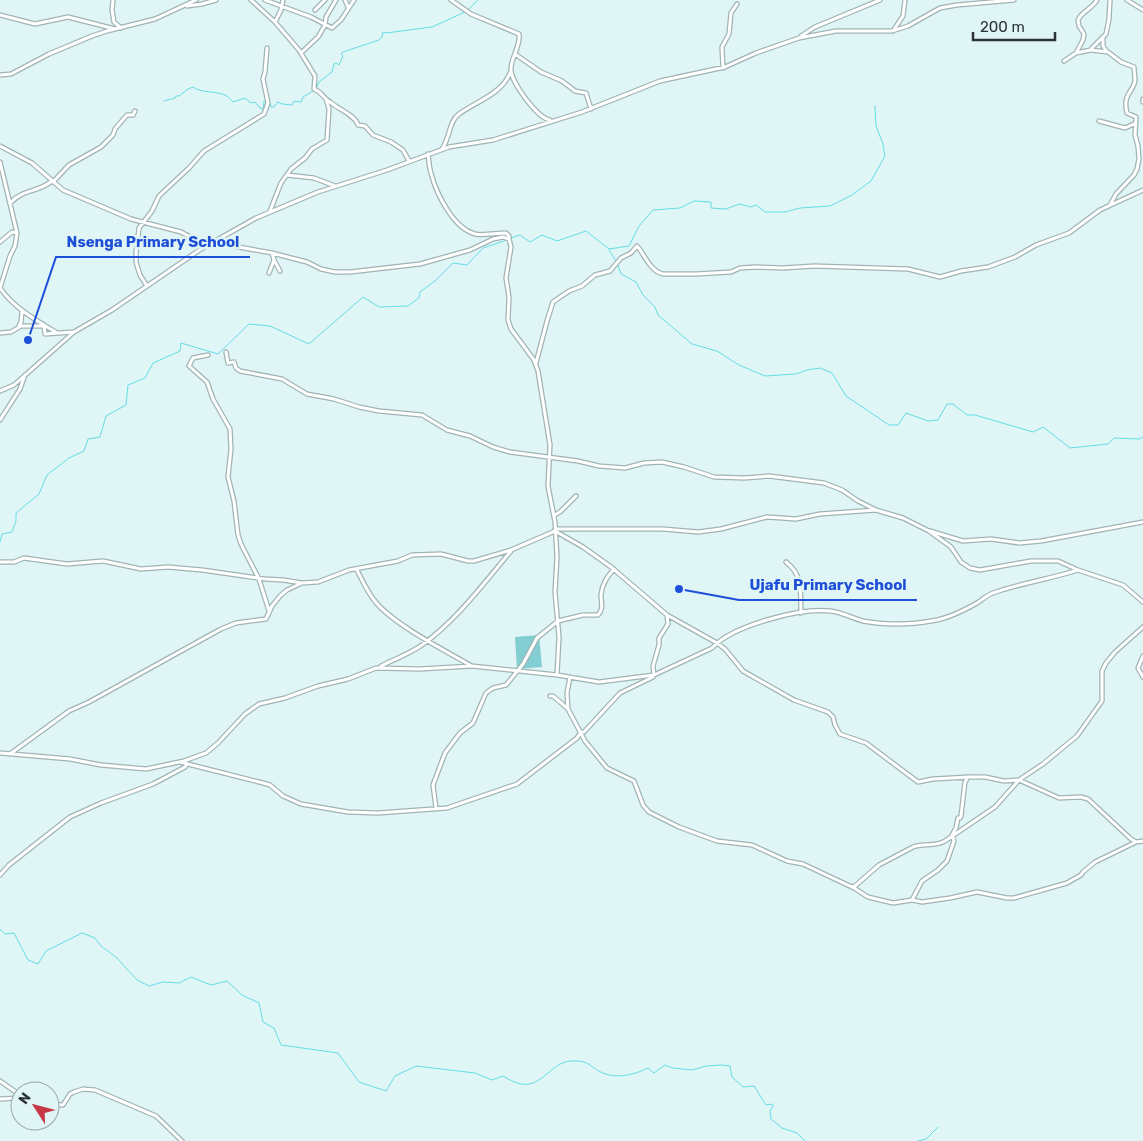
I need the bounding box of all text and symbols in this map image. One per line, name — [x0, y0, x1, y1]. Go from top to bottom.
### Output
scale bar — [973, 10, 1056, 42]
text: 200 m — [980, 18, 1025, 36]
callout: Nsenga Primary School — [56, 227, 250, 257]
text: Nsenga Primary School — [67, 233, 239, 251]
callout: Ujafu Primary School — [739, 570, 917, 600]
text: Ujafu Primary School — [749, 576, 907, 594]
north arrow — [10, 1081, 60, 1131]
text: N — [15, 1090, 35, 1108]

